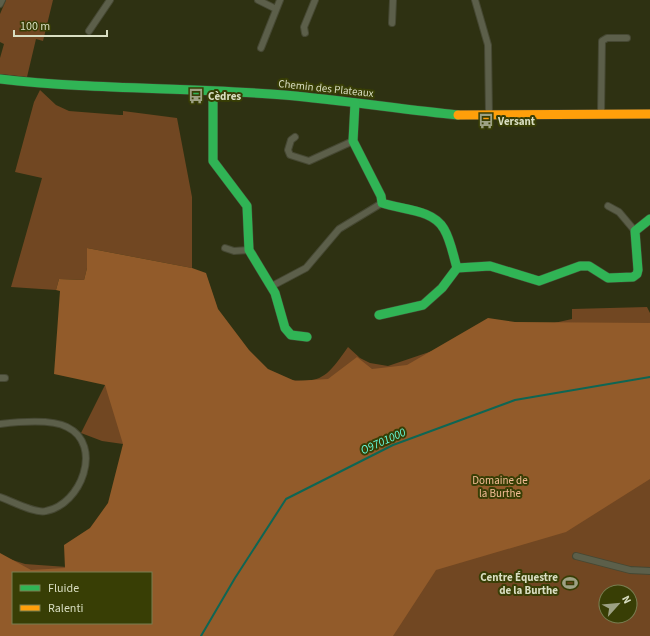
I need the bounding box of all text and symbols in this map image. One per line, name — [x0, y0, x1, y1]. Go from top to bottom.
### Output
scale bar — [14, 12, 107, 38]
text: 100 m — [20, 18, 50, 35]
street label: Chemin des Plateaux — [277, 76, 374, 101]
bus stop icon: Cèdres — [187, 87, 205, 105]
place label: Cèdres — [208, 89, 241, 104]
bus stop icon: Versant — [477, 112, 495, 130]
place label: Versant — [497, 114, 536, 129]
water label: O9701000 — [358, 424, 409, 459]
park label: Domaine de la Burthe — [472, 473, 528, 501]
place label: Centre Équestre de la Burthe — [480, 570, 558, 598]
legend — [12, 572, 152, 624]
sports icon: Centre Équestre de la Burthe — [561, 574, 579, 592]
text: Fluide — [48, 580, 79, 597]
north arrow — [598, 584, 638, 624]
text: N — [618, 593, 635, 606]
text: Ralenti — [48, 600, 83, 617]

